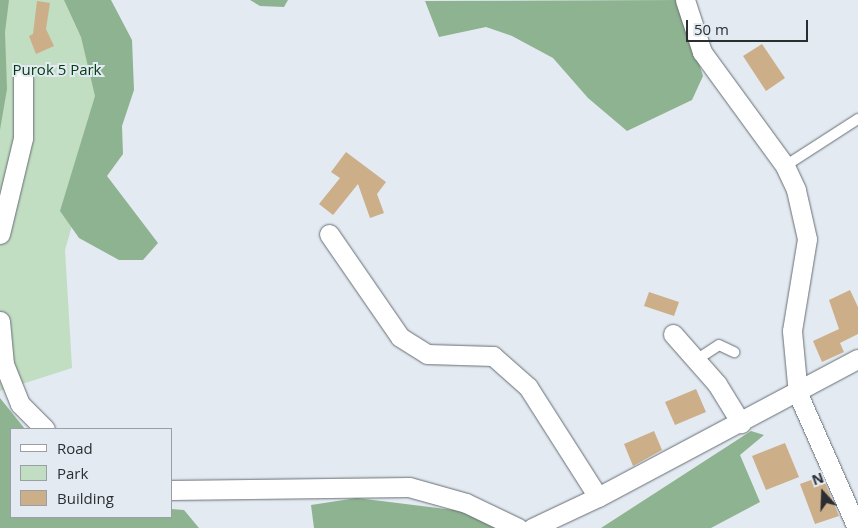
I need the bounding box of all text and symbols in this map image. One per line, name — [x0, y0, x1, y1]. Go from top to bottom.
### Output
scale bar — [688, 10, 810, 42]
text: 50 m — [694, 19, 729, 39]
park label: Purok 5 Park — [13, 61, 101, 79]
legend — [10, 428, 172, 518]
text: Road — [57, 438, 93, 458]
text: Park — [57, 463, 88, 483]
north arrow — [798, 468, 848, 518]
text: N — [809, 468, 826, 489]
text: Building — [57, 488, 114, 508]

